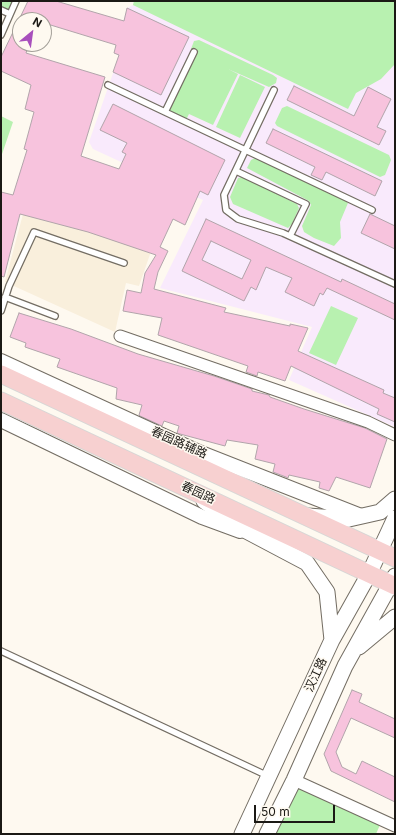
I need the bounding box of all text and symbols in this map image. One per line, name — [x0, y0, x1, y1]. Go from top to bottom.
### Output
north arrow — [12, 12, 52, 52]
text: N — [30, 14, 44, 31]
street label: 春园路辅路 — [149, 424, 209, 462]
street label: 春园路 — [179, 479, 217, 507]
street label: 汉江路 — [302, 656, 330, 694]
scale bar — [256, 797, 337, 823]
text: 50 m — [261, 804, 290, 819]

